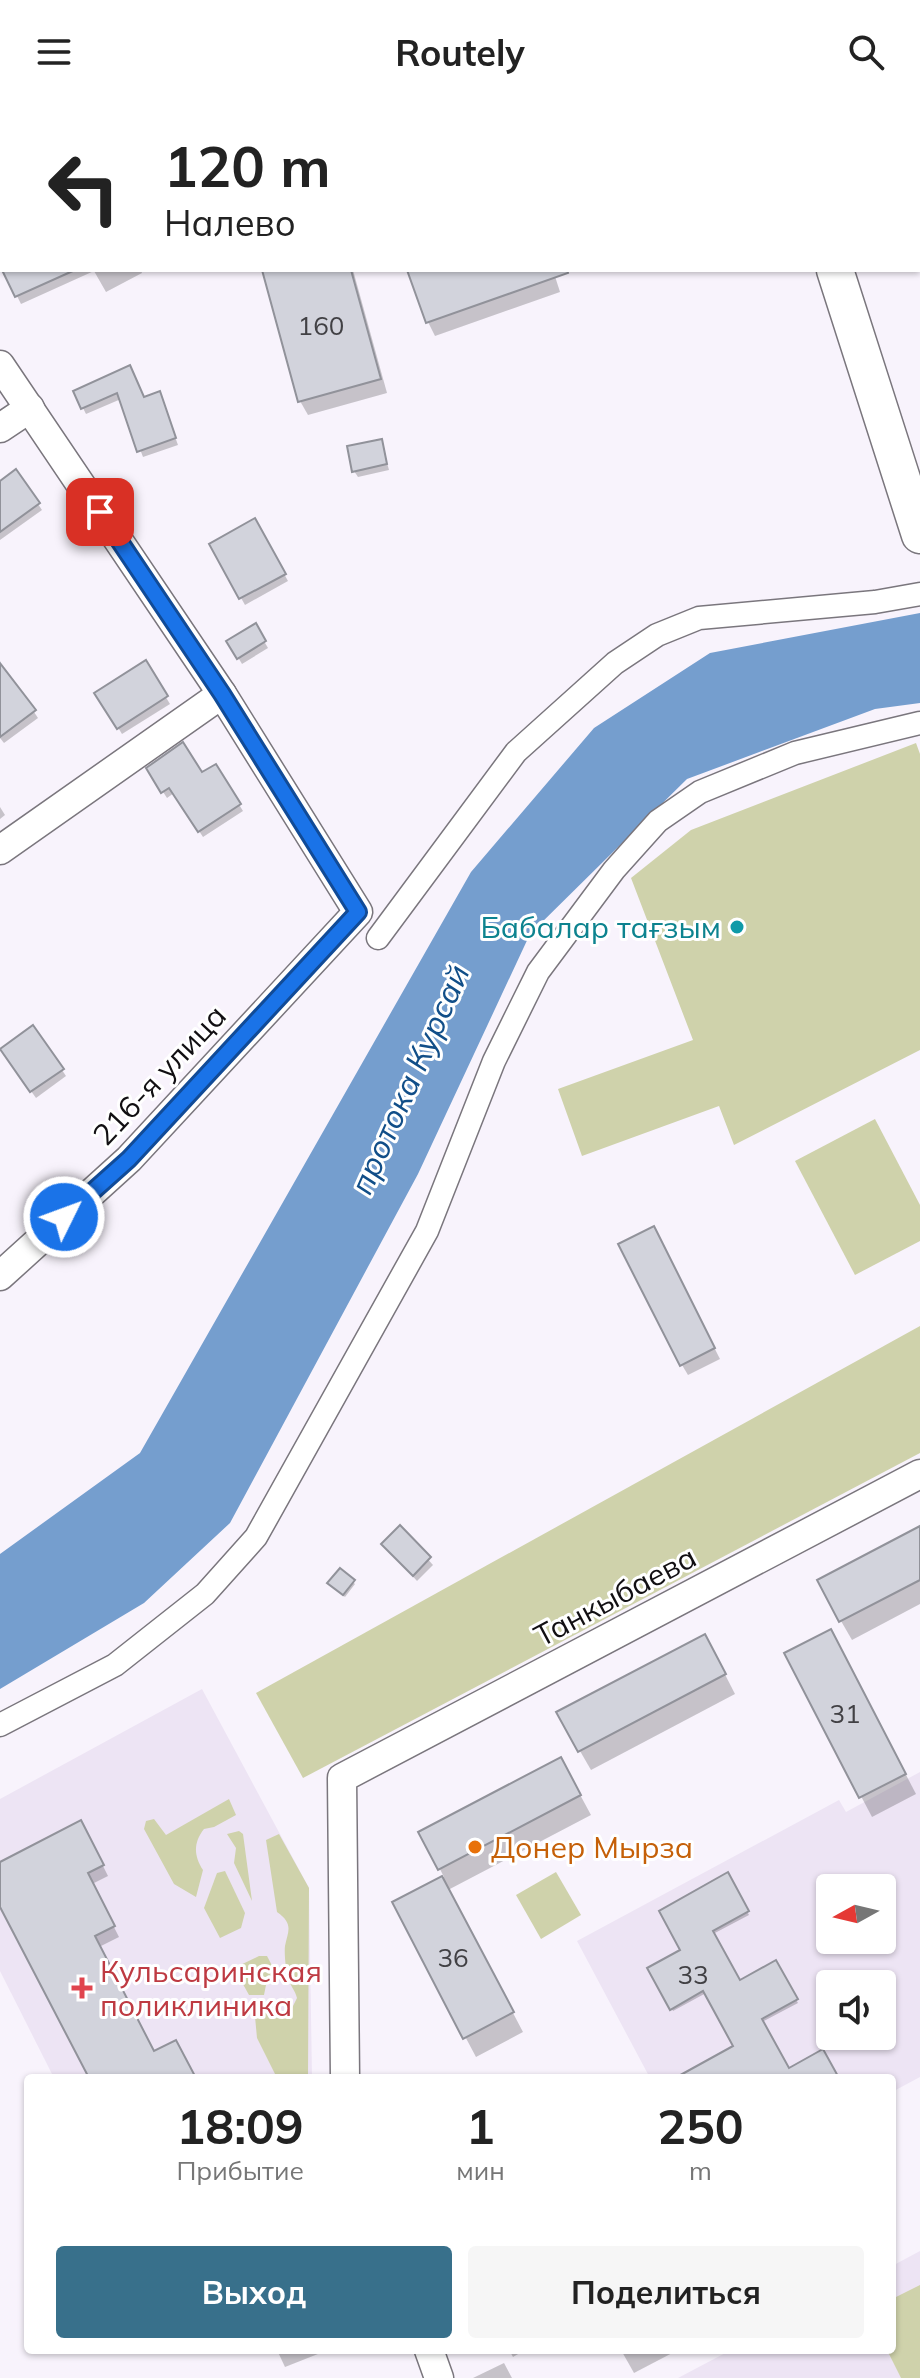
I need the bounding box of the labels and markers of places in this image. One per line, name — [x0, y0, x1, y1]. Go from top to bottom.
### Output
pin — [66, 478, 134, 546]
place label: Бабалар тағзым — [481, 908, 721, 946]
marker: Бабалар тағзым — [728, 918, 746, 936]
place label: Донер Мырза — [491, 1828, 693, 1866]
marker: Донер Мырза — [466, 1838, 484, 1856]
place label: Кульсаринская поликлиника — [100, 1952, 322, 2024]
marker: Кульсаринская поликлиника — [71, 1977, 93, 1999]

